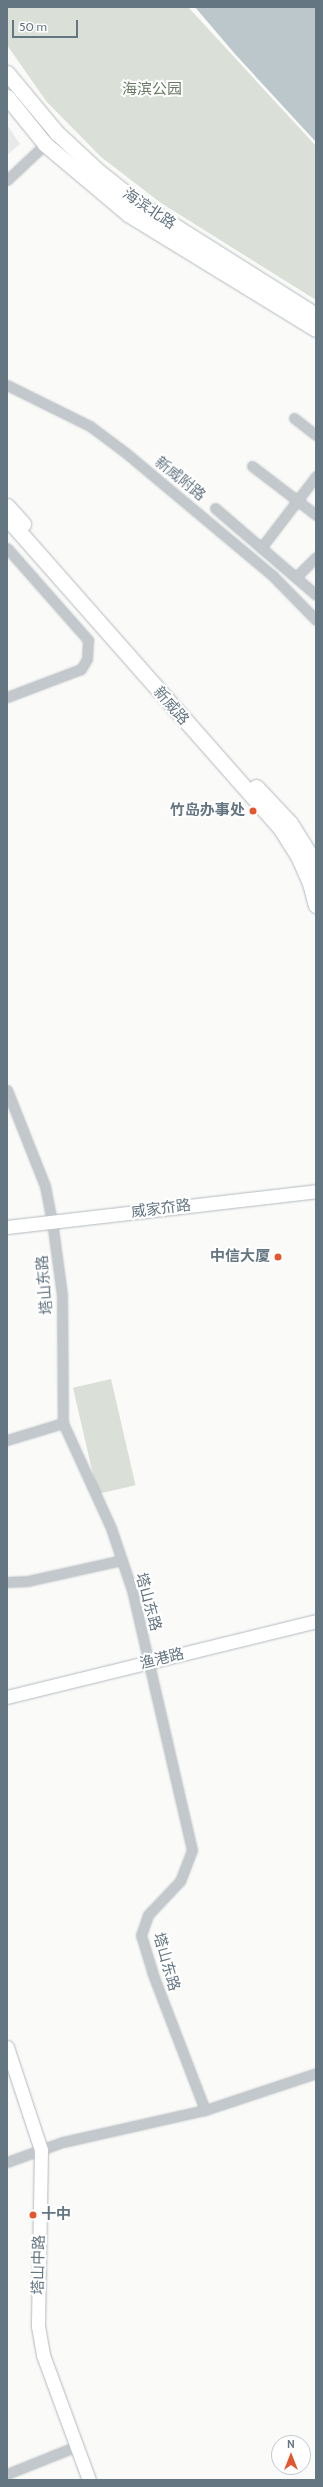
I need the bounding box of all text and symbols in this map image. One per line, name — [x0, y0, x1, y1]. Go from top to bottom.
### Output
scale bar — [14, 12, 80, 38]
text: 50 m — [19, 19, 47, 34]
park label: 海滨公园 — [122, 81, 182, 99]
street label: 海滨北路 — [119, 185, 179, 233]
street label: 新威附路 — [151, 453, 209, 505]
street label: 新威路 — [149, 683, 193, 729]
place label: 竹岛办事处 — [170, 802, 245, 820]
marker: 竹岛办事处 — [248, 806, 258, 816]
street label: 威家夼路 — [130, 1196, 192, 1222]
place label: 中信大厦 — [210, 1248, 270, 1266]
marker: 中信大厦 — [273, 1252, 283, 1262]
street label: 塔山东路 — [33, 1254, 57, 1316]
street label: 塔山东路 — [132, 1571, 164, 1633]
street label: 渔港路 — [138, 1645, 186, 1673]
street label: 塔山东路 — [149, 1931, 183, 1993]
place label: 十中 — [41, 2206, 71, 2224]
marker: 十中 — [28, 2210, 38, 2220]
street label: 塔山中路 — [29, 2235, 49, 2295]
north arrow — [271, 2435, 311, 2475]
text: N — [287, 2437, 295, 2451]

